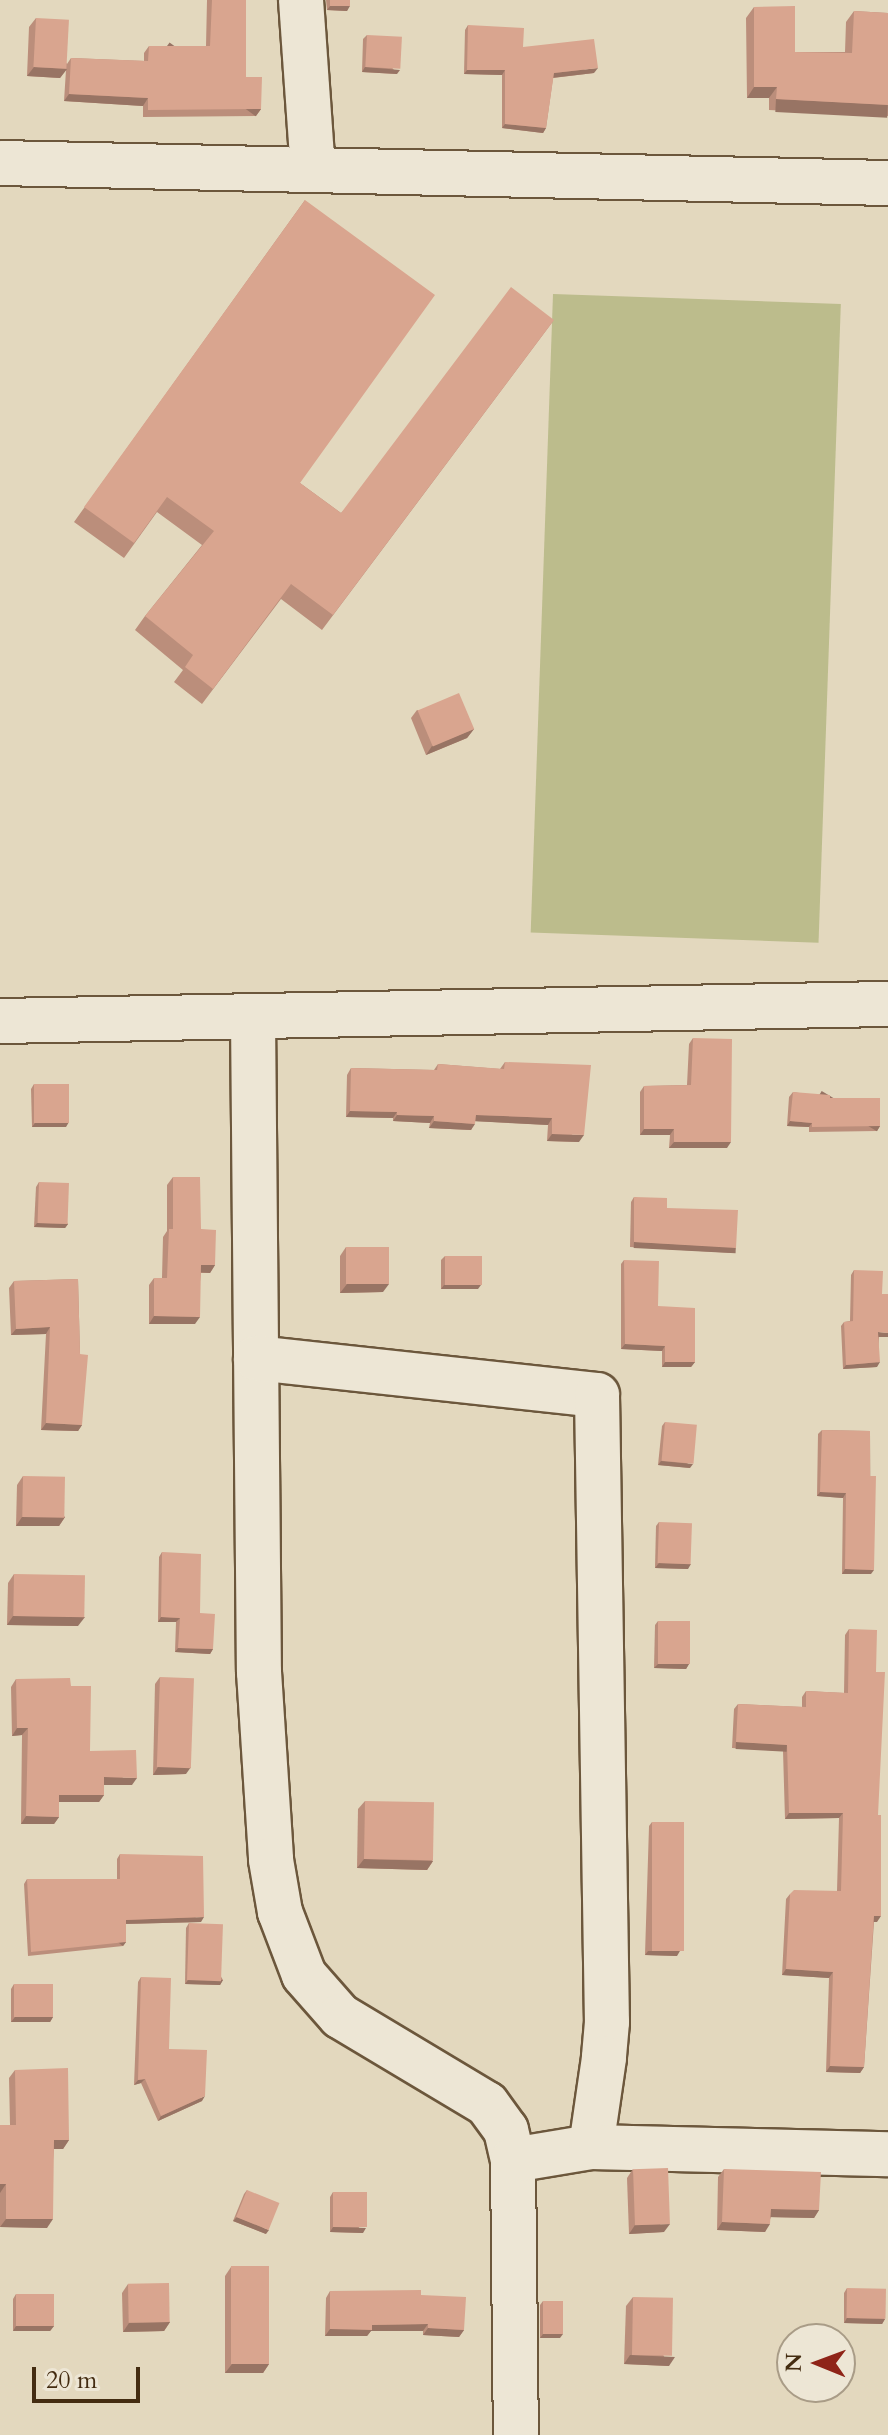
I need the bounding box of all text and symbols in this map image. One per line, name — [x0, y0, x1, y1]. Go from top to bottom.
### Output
north arrow — [776, 2323, 856, 2403]
scale bar — [36, 2351, 144, 2401]
text: N — [779, 2353, 809, 2372]
text: 20 m — [46, 2364, 97, 2397]

